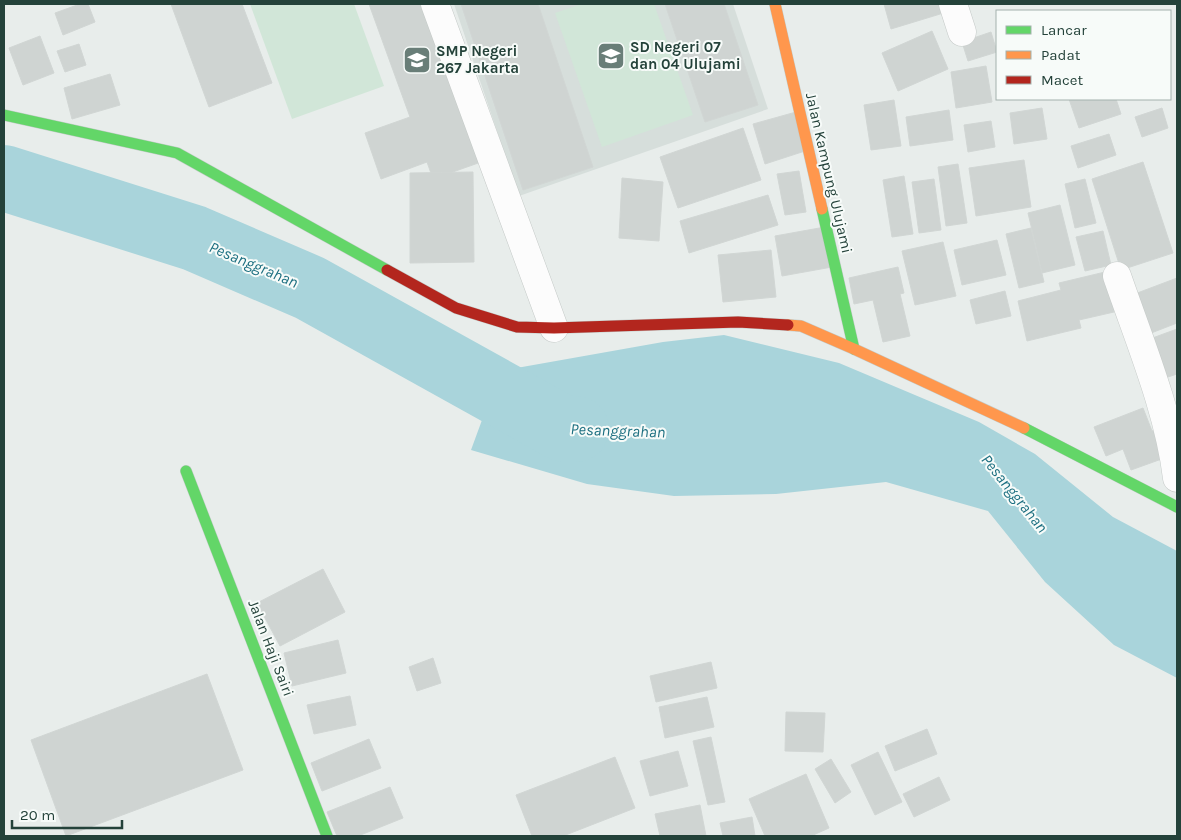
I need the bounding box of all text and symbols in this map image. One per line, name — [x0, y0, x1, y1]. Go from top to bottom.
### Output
legend — [996, 10, 1171, 100]
text: Lancar — [1041, 21, 1087, 39]
place label: SD Negeri 07 dan 04 Ulujami — [630, 38, 741, 73]
school or university icon: SD Negeri 07 dan 04 Ulujami — [596, 41, 626, 71]
place label: SMP Negeri 267 Jakarta — [436, 42, 519, 77]
school or university icon: SMP Negeri 267 Jakarta — [402, 45, 432, 75]
text: Padat — [1041, 46, 1081, 64]
text: Macet — [1041, 71, 1083, 89]
street label: Jalan Kampung Ulujami — [802, 91, 856, 255]
water label: Pesanggrahan — [206, 237, 301, 292]
water label: Pesanggrahan — [570, 419, 666, 442]
water label: Pesanggrahan — [977, 450, 1052, 536]
street label: Jalan Haji Sairi — [244, 597, 298, 699]
scale bar — [12, 798, 122, 830]
text: 20 m — [20, 806, 55, 824]

